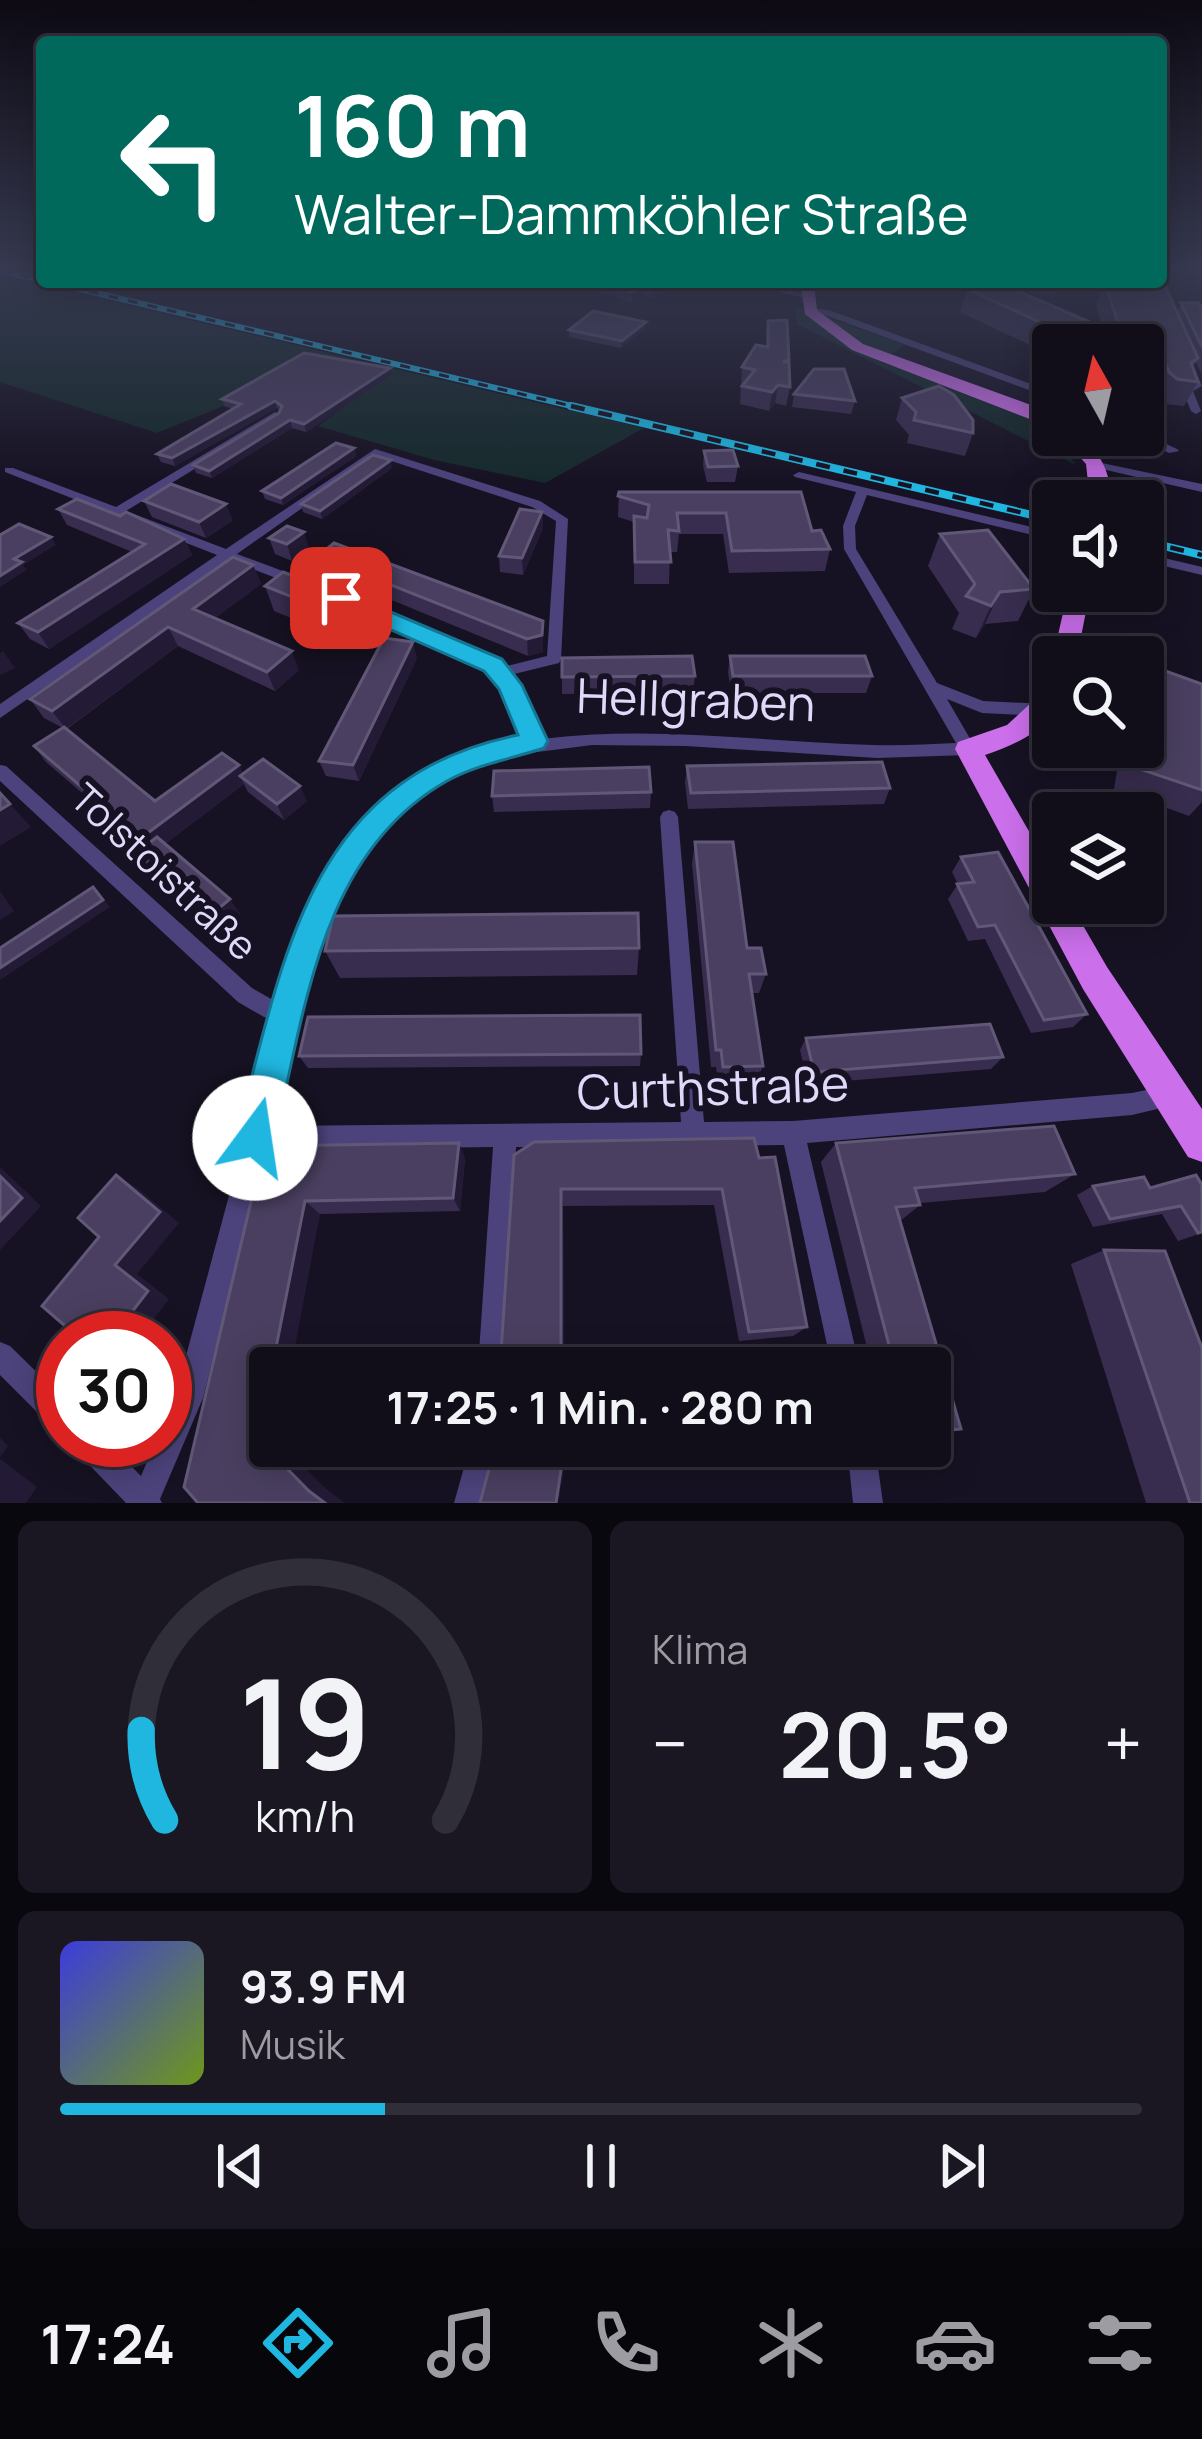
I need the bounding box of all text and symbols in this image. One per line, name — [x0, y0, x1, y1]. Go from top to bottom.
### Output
text: 160 m — [294, 67, 531, 182]
icon: left — [96, 84, 252, 240]
text: Walter-Dammköhler Straße — [294, 176, 969, 250]
north arrow — [1032, 324, 1164, 456]
map controls — [1032, 324, 1164, 924]
button: sound — [1032, 480, 1164, 612]
pin — [290, 547, 392, 649]
icon: arrive — [308, 565, 374, 631]
button: search — [1032, 636, 1164, 768]
street label: Hellgraben — [575, 662, 817, 735]
street label: Tolstoistraße — [60, 771, 270, 972]
button: layers — [1032, 792, 1164, 924]
street label: Curthstraße — [576, 1049, 850, 1124]
position arrow — [192, 1075, 318, 1201]
speed limit sign: 30 — [36, 1311, 192, 1467]
text: 17:25 · 1 Min. · 280 m — [386, 1376, 814, 1438]
text: Klima — [652, 1622, 748, 1676]
text: 19 — [239, 1636, 371, 1806]
text: 20.5° — [779, 1682, 1012, 1805]
text: − — [652, 1698, 688, 1788]
text: + — [1104, 1698, 1142, 1788]
text: km/h — [255, 1786, 355, 1845]
text: 93.9 FM — [240, 1955, 407, 2017]
text: Musik — [240, 2017, 345, 2071]
icon: previous — [207, 2133, 273, 2199]
icon: pause — [568, 2133, 634, 2199]
icon: next — [929, 2133, 995, 2199]
icon: directions — [256, 2301, 340, 2385]
icon: music — [420, 2301, 504, 2385]
icon: phone — [584, 2301, 668, 2385]
icon: climate — [749, 2301, 833, 2385]
icon: car — [913, 2301, 997, 2385]
icon: filters — [1078, 2301, 1162, 2385]
text: 17:24 — [40, 2306, 175, 2380]

